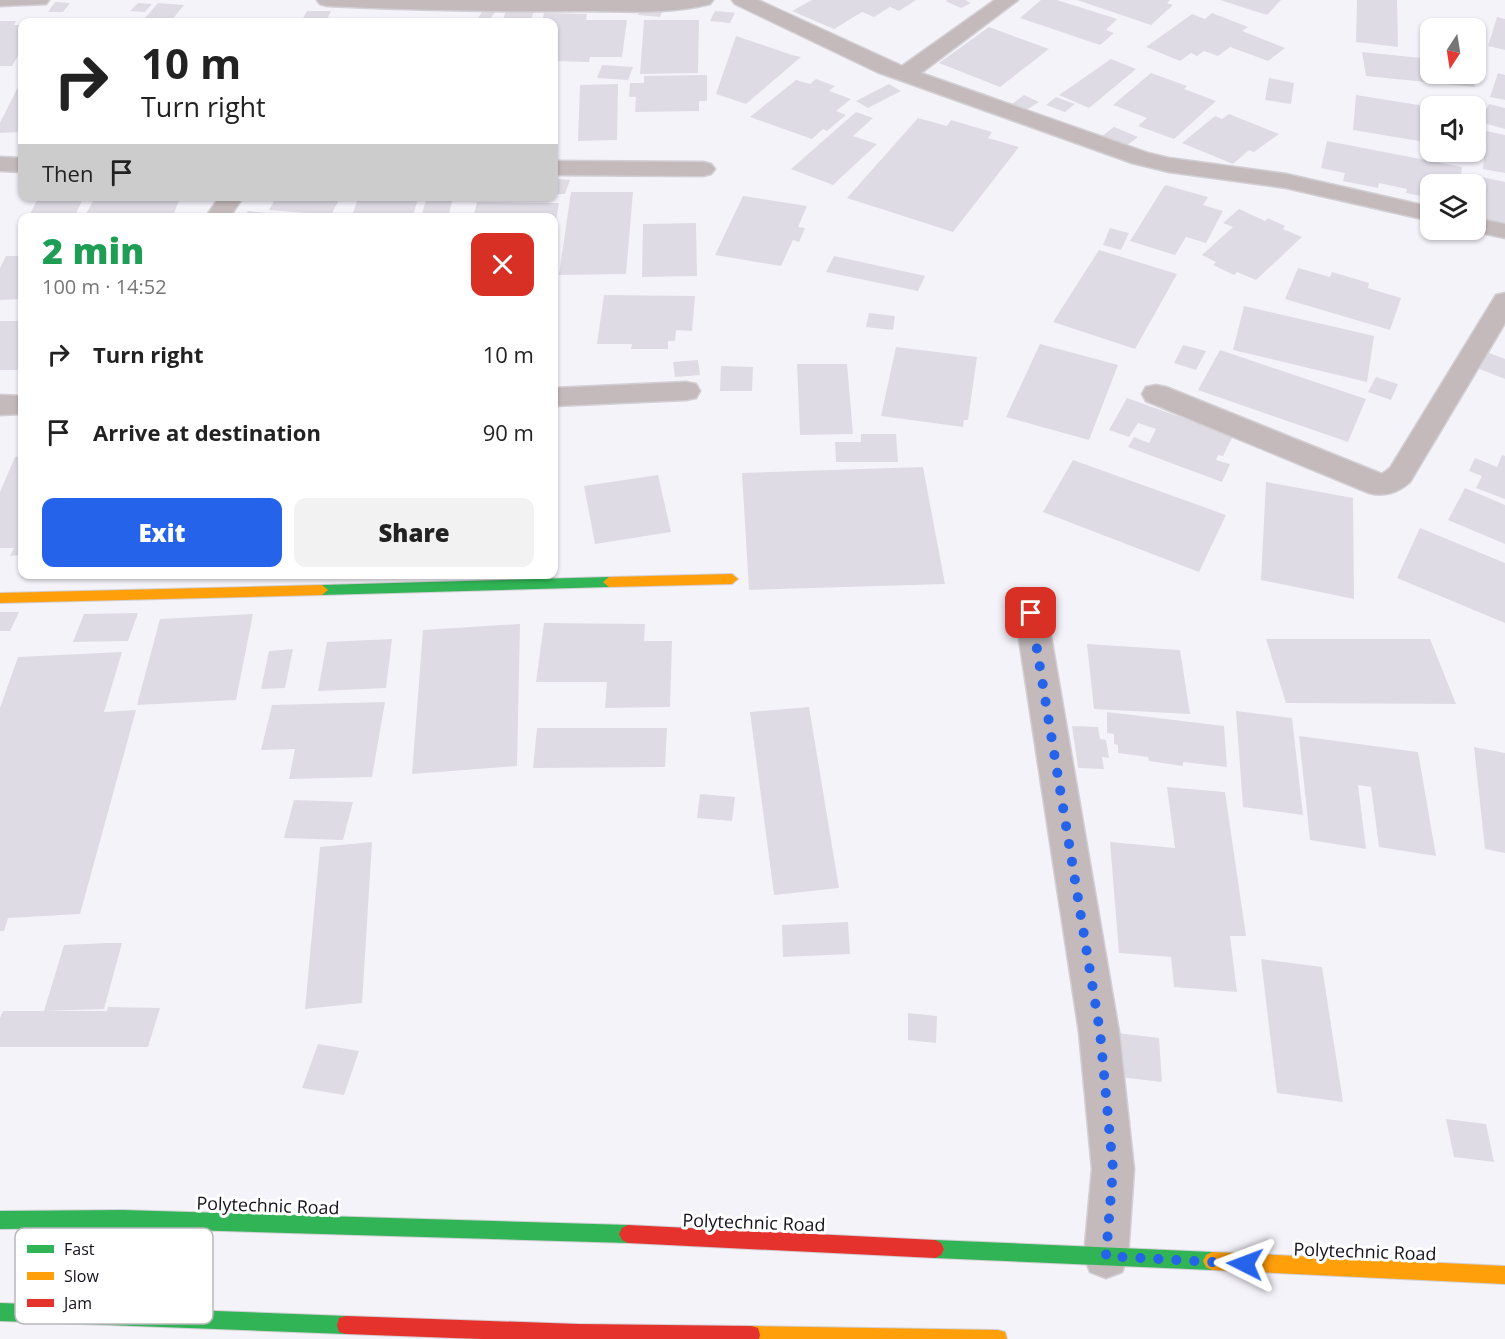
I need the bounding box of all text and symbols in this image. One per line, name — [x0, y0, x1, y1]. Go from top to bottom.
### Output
north arrow — [1420, 18, 1486, 84]
map controls — [1420, 18, 1486, 240]
text: 10 m — [141, 34, 241, 91]
icon: right — [42, 42, 120, 120]
text: Turn right — [141, 88, 266, 125]
button: sound — [1420, 96, 1486, 162]
icon: arrive — [105, 156, 138, 189]
text: Then — [42, 158, 93, 188]
button: layers — [1420, 174, 1486, 240]
text: 2 min — [42, 226, 144, 275]
button: close — [471, 233, 534, 296]
text: 100 m · 14:52 — [42, 273, 167, 300]
icon: right — [42, 338, 75, 371]
text: Turn right — [93, 339, 204, 369]
text: 10 m — [483, 339, 534, 369]
icon: arrive — [42, 416, 75, 449]
text: Arrive at destination — [93, 417, 321, 447]
text: 90 m — [483, 417, 534, 447]
button: Exit — [42, 498, 282, 567]
button: Share — [294, 498, 534, 567]
pin — [1005, 587, 1056, 638]
icon: arrive — [1014, 596, 1047, 629]
street label: Polytechnic Road — [196, 1191, 340, 1219]
street label: Polytechnic Road — [682, 1208, 826, 1236]
legend — [15, 1228, 213, 1324]
position arrow — [1213, 1232, 1277, 1296]
street label: Polytechnic Road — [1293, 1237, 1437, 1265]
text: Fast — [64, 1238, 95, 1260]
text: Slow — [64, 1265, 99, 1287]
text: Jam — [62, 1292, 92, 1314]

